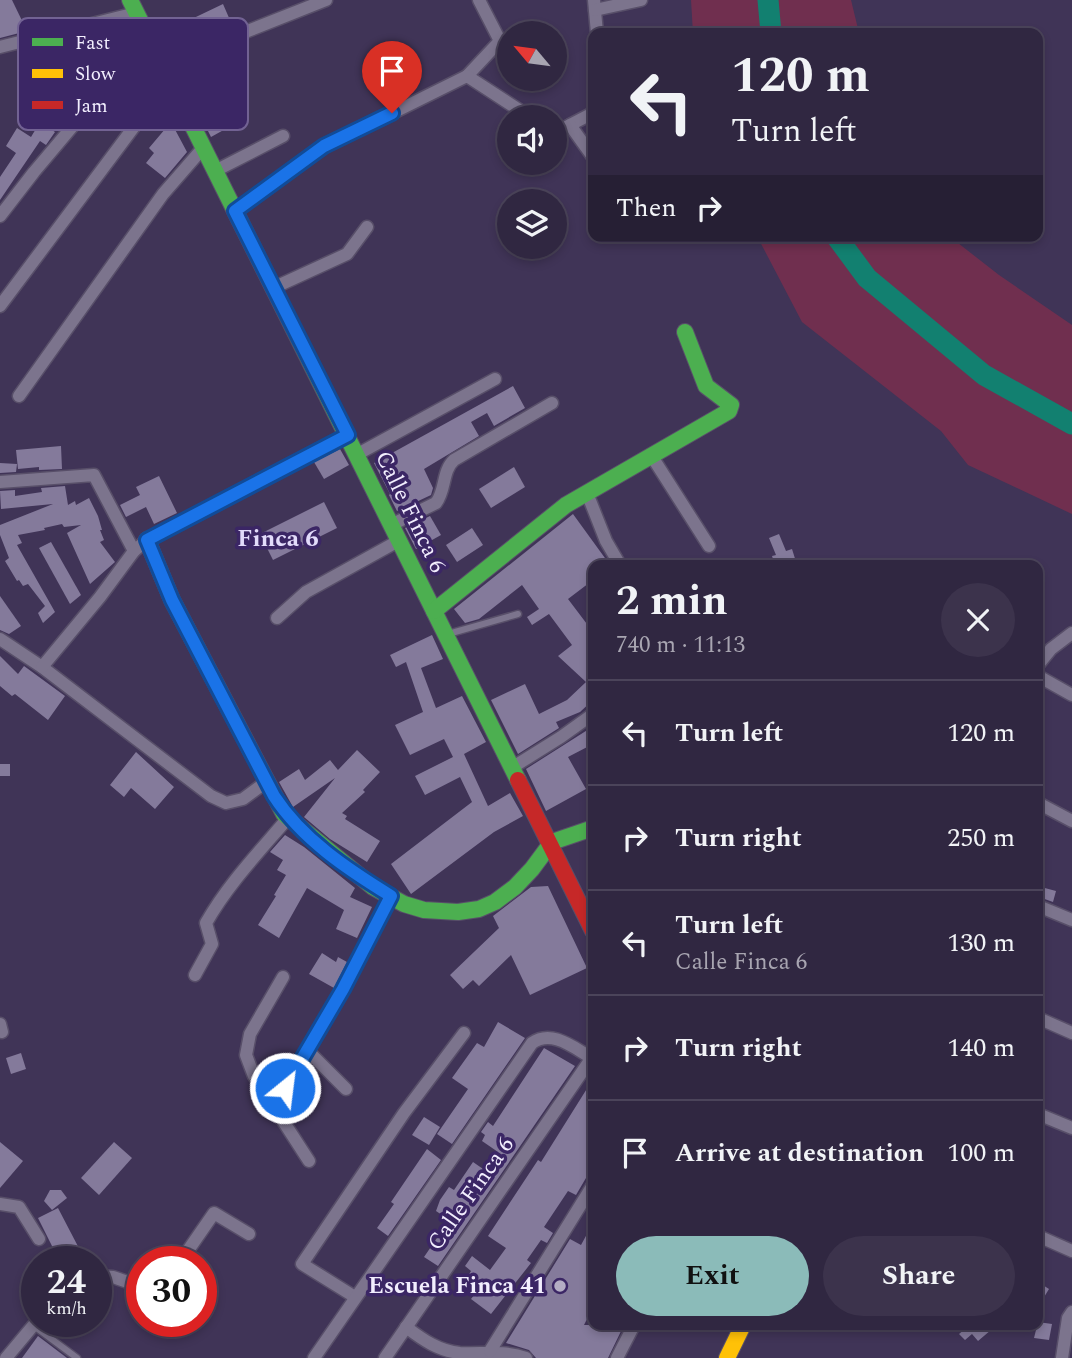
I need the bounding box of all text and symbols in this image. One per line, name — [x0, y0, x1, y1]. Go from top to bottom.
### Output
legend — [18, 18, 248, 130]
north arrow — [497, 21, 567, 91]
map controls — [497, 21, 567, 259]
text: Fast — [75, 29, 111, 58]
text: 120 m — [731, 39, 870, 114]
pin — [362, 41, 422, 113]
icon: arrive — [373, 52, 411, 90]
icon: left — [616, 56, 707, 147]
text: Slow — [75, 60, 116, 89]
text: Jam — [75, 92, 107, 121]
button: sound — [497, 105, 567, 175]
text: Turn left — [731, 107, 857, 156]
text: Then — [616, 188, 676, 228]
button: layers — [497, 189, 567, 259]
icon: right — [690, 189, 728, 227]
street label: Calle Finca 6 — [365, 445, 455, 579]
district label: Finca 6 — [237, 521, 319, 557]
text: 2 min — [616, 570, 728, 633]
button: close — [941, 583, 1015, 657]
text: 740 m · 11:13 — [616, 628, 745, 663]
text: Turn left — [675, 713, 783, 753]
text: 120 m — [947, 713, 1015, 753]
icon: left — [616, 714, 654, 752]
text: Turn right — [675, 818, 802, 858]
text: 250 m — [947, 818, 1015, 858]
icon: right — [616, 819, 654, 857]
text: Turn left — [675, 905, 783, 945]
text: 130 m — [947, 923, 1015, 963]
icon: left — [616, 924, 654, 962]
text: Calle Finca 6 — [675, 945, 807, 980]
text: Turn right — [675, 1028, 802, 1068]
text: 140 m — [947, 1028, 1015, 1068]
icon: right — [616, 1029, 654, 1067]
position arrow — [248, 1051, 322, 1125]
street label: Calle Finca 6 — [419, 1130, 523, 1258]
text: Arrive at destination — [675, 1133, 924, 1173]
text: 100 m — [947, 1133, 1015, 1173]
icon: arrive — [616, 1134, 654, 1172]
button: Exit — [616, 1236, 809, 1316]
button: Share — [823, 1236, 1015, 1316]
speed limit sign: 30 — [126, 1246, 217, 1337]
text: 24 — [47, 1256, 86, 1309]
place label: Escuela Finca 41 — [368, 1269, 546, 1304]
marker: Escuela Finca 41 — [552, 1278, 568, 1294]
text: km/h — [46, 1295, 87, 1322]

